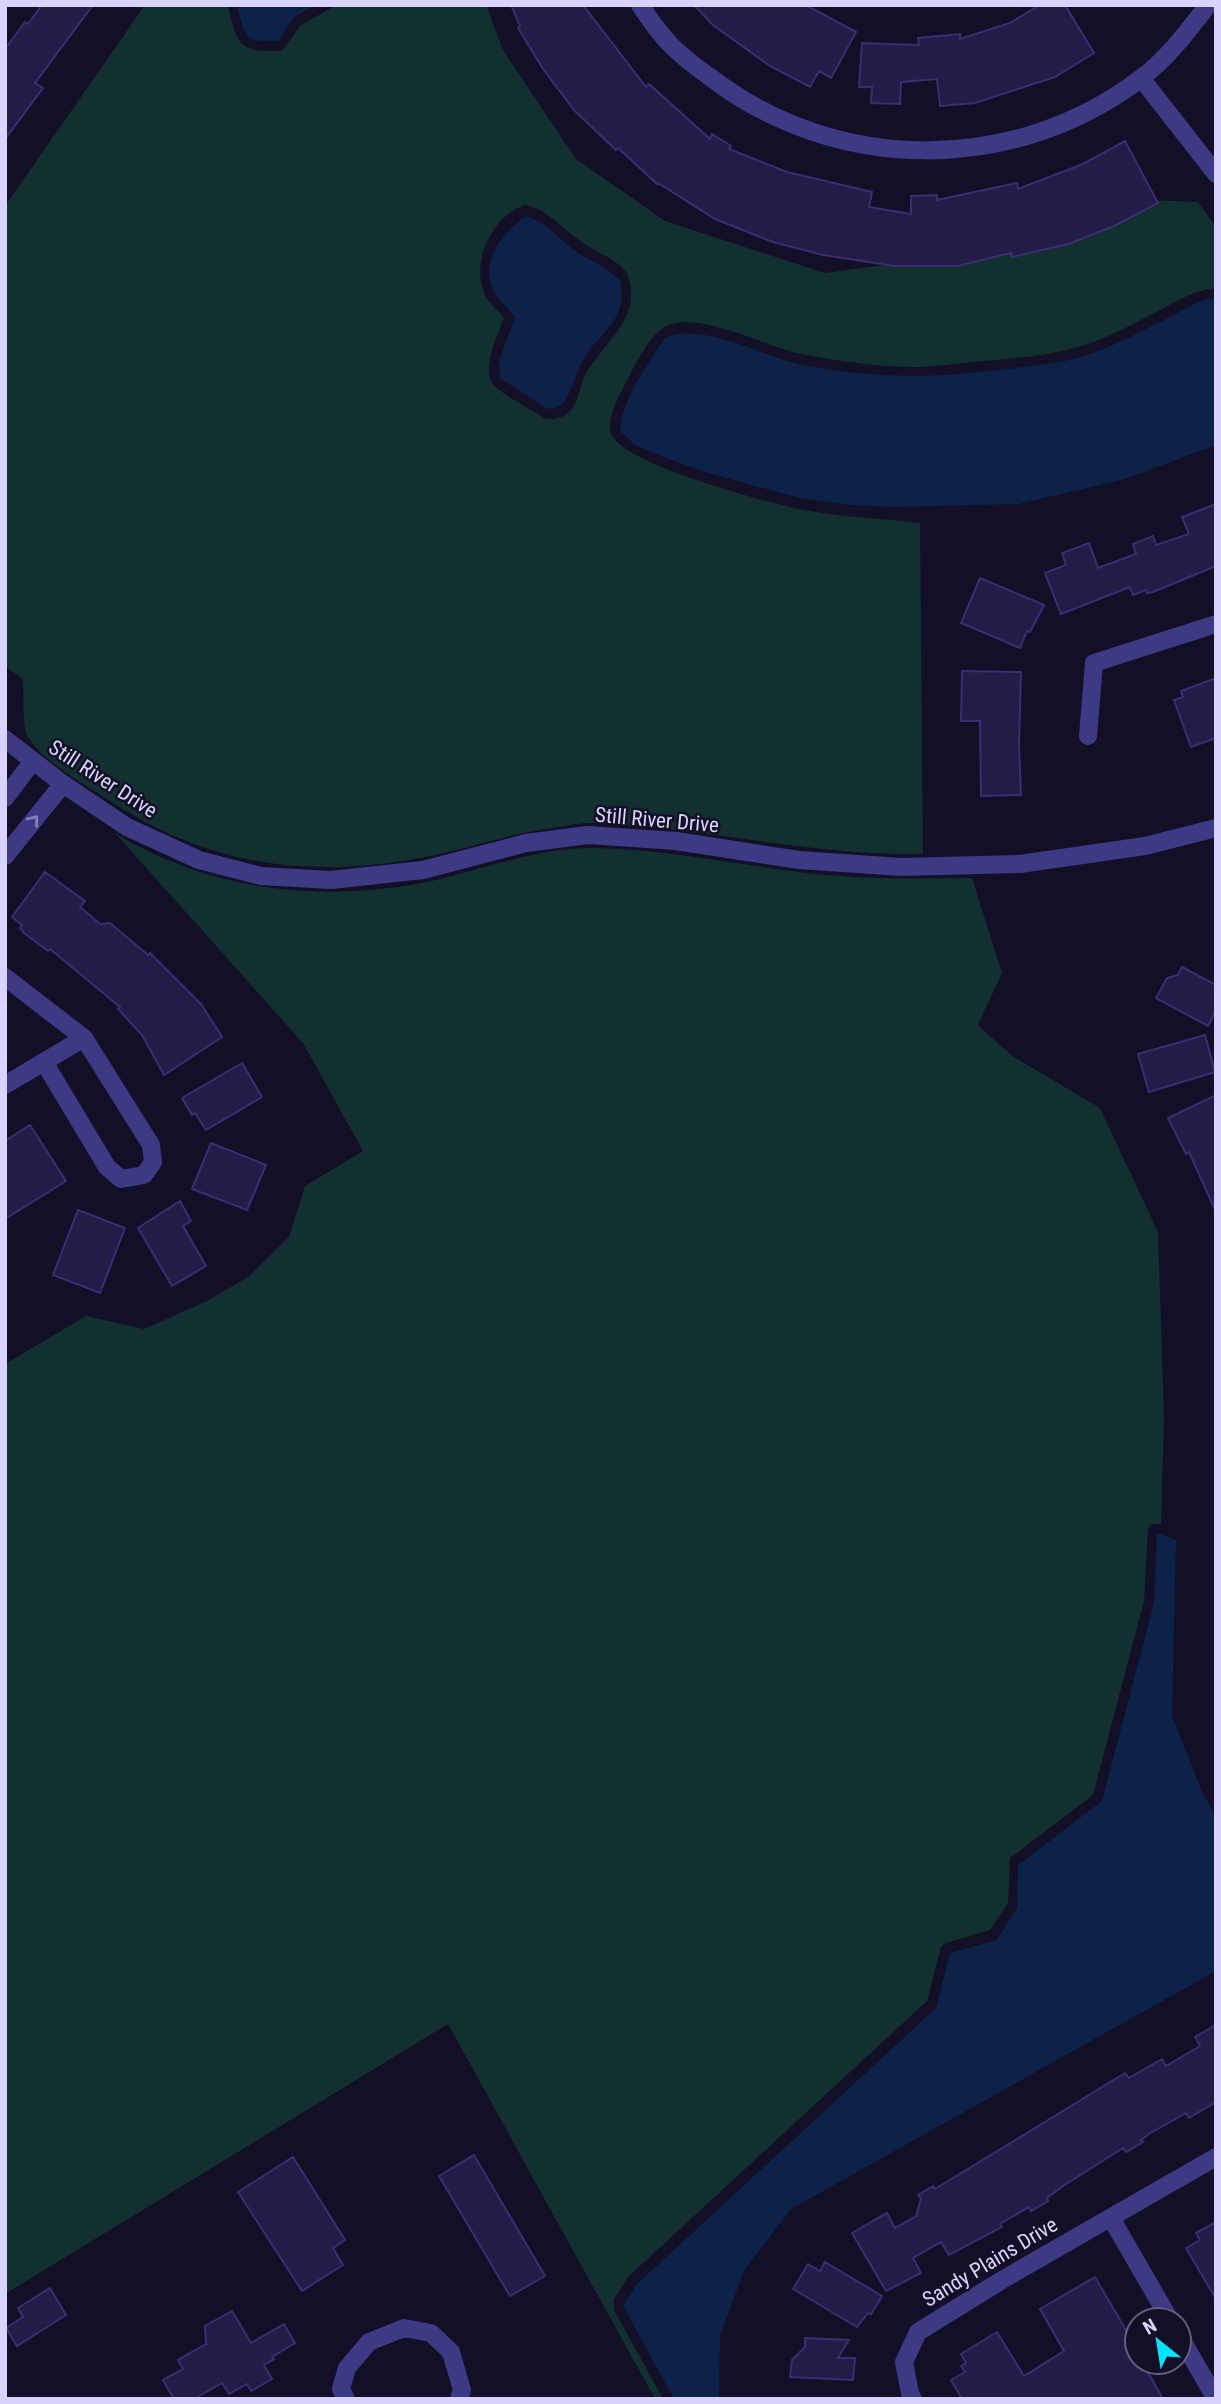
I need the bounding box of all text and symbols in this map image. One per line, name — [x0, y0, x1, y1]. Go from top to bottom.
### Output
street label: Still River Drive — [44, 735, 162, 823]
street label: Still River Drive — [594, 803, 720, 837]
one-way arrow — [25, 815, 38, 827]
street label: Sandy Plains Drive — [918, 2212, 1062, 2312]
north arrow — [1123, 2306, 1193, 2376]
text: N — [1139, 2314, 1161, 2340]

